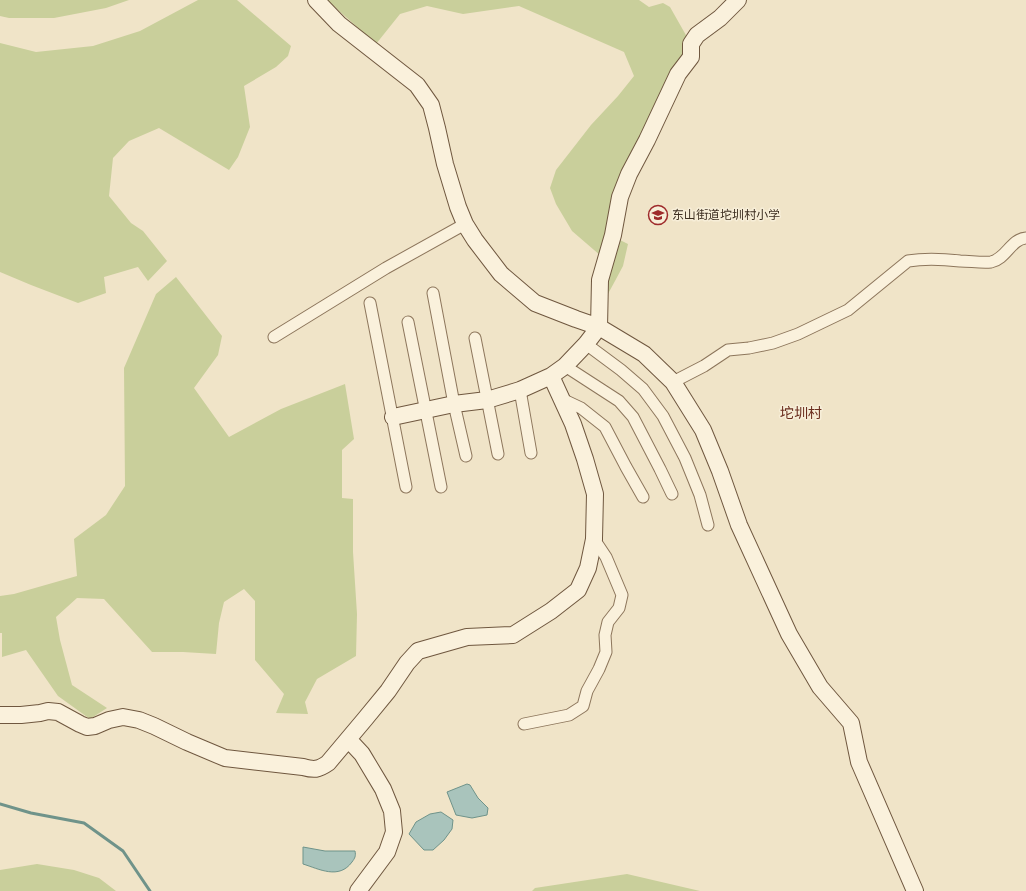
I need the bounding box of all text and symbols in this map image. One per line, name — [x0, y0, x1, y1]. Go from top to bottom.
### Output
school or university icon: 东山街道坨圳村小学 — [647, 204, 669, 226]
place label: 东山街道坨圳村小学 — [672, 207, 780, 222]
district label: 坨圳村 — [780, 403, 822, 422]

